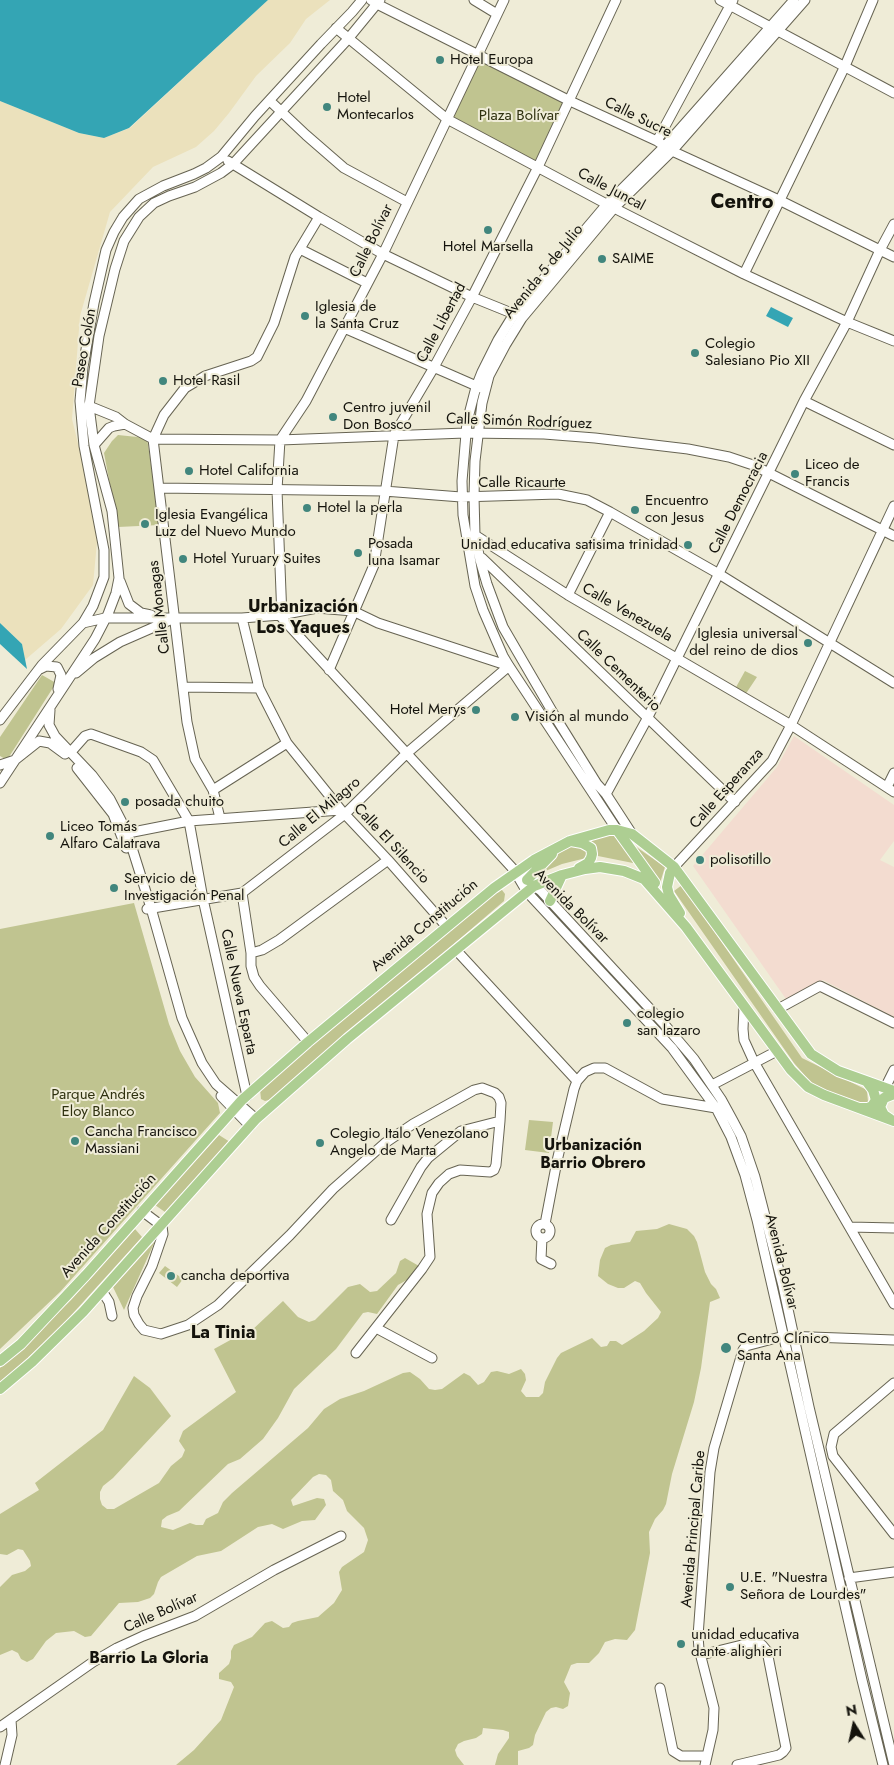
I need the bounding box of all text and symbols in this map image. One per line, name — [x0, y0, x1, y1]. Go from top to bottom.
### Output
place label: Hotel Europa — [450, 51, 533, 69]
marker: Hotel Europa — [434, 54, 446, 66]
place label: Hotel Montecarlos — [337, 89, 414, 124]
street label: Calle Sucre — [601, 94, 675, 142]
marker: Hotel Montecarlos — [321, 101, 333, 113]
park label: Plaza Bolívar — [479, 107, 559, 125]
street label: Calle Juncal — [574, 165, 648, 215]
district label: Centro — [710, 191, 774, 215]
street label: Calle Bolívar — [346, 201, 398, 281]
street label: Avenida 5 de Julio — [500, 221, 588, 323]
marker: Hotel Marsella — [482, 224, 494, 236]
place label: Hotel Marsella — [443, 238, 533, 256]
place label: SAIME — [612, 250, 654, 268]
marker: SAIME — [596, 253, 608, 265]
street label: Calle Libertad — [413, 280, 471, 366]
place label: Iglesia de la Santa Cruz — [315, 298, 399, 333]
street label: Paseo Colón — [69, 307, 101, 389]
marker: Iglesia de la Santa Cruz — [299, 310, 311, 322]
place label: Colegio Salesiano Pio XII — [705, 335, 810, 370]
marker: Colegio Salesiano Pio XII — [689, 347, 701, 359]
place label: Hotel Rasil — [173, 372, 240, 390]
marker: Hotel Rasil — [157, 375, 169, 387]
place label: Centro juvenil Don Bosco — [343, 399, 431, 434]
street label: Calle Simón Rodríguez — [446, 410, 592, 434]
marker: Centro juvenil Don Bosco — [327, 411, 339, 423]
street label: Calle Democracia — [706, 449, 772, 557]
place label: Liceo de Francis — [805, 456, 860, 491]
place label: Hotel California — [199, 462, 299, 480]
marker: Hotel California — [183, 465, 195, 477]
marker: Liceo de Francis — [789, 468, 801, 480]
street label: Calle Ricaurte — [478, 474, 566, 492]
place label: Encuentro con Jesus — [645, 492, 708, 527]
place label: Hotel la perla — [317, 499, 402, 517]
marker: Hotel la perla — [301, 502, 313, 514]
marker: Encuentro con Jesus — [629, 504, 641, 516]
place label: Iglesia Evangélica Luz del Nuevo Mundo — [155, 506, 296, 541]
marker: Iglesia Evangélica Luz del Nuevo Mundo — [139, 518, 151, 530]
place label: Posada luna Isamar — [368, 535, 440, 570]
place label: Unidad educativa satisima trinidad — [461, 536, 678, 554]
marker: Unidad educativa satisima trinidad — [682, 539, 694, 551]
marker: Posada luna Isamar — [352, 547, 364, 559]
place label: Hotel Yuruary Suites — [193, 550, 321, 568]
marker: Hotel Yuruary Suites — [177, 553, 189, 565]
street label: Calle Monagas — [145, 559, 175, 655]
street label: Calle Venezuela — [579, 580, 675, 646]
district label: Urbanización Los Yaques — [248, 597, 358, 640]
place label: Iglesia universal del reino de dios — [689, 625, 798, 660]
street label: Calle Cementerio — [572, 626, 664, 716]
marker: Iglesia universal del reino de dios — [802, 637, 814, 649]
place label: Hotel Merys — [390, 701, 466, 719]
marker: Hotel Merys — [470, 704, 482, 716]
place label: Visión al mundo — [525, 708, 629, 726]
marker: Visión al mundo — [509, 711, 521, 723]
street label: Calle Esperanza — [686, 745, 768, 833]
street label: Calle El Milagro — [275, 774, 365, 852]
place label: posada chuito — [135, 793, 224, 811]
marker: posada chuito — [119, 796, 131, 808]
street label: Calle El Silencio — [349, 800, 433, 888]
place label: Liceo Tomás Alfaro Calatrava — [60, 818, 160, 853]
marker: Liceo Tomás Alfaro Calatrava — [44, 830, 56, 842]
place label: polisotillo — [710, 851, 771, 869]
marker: polisotillo — [694, 854, 706, 866]
street label: Avenida Bolívar — [530, 866, 612, 948]
place label: Servicio de Investigación Penal — [124, 870, 245, 905]
street label: Avenida Constitución — [368, 876, 482, 976]
marker: Servicio de Investigación Penal — [108, 882, 120, 894]
street label: Calle Nueva Esparta — [216, 928, 260, 1056]
place label: colegio san lazaro — [637, 1005, 701, 1040]
marker: colegio san lazaro — [621, 1017, 633, 1029]
park label: Parque Andrés Eloy Blanco — [51, 1086, 145, 1121]
place label: Cancha Francisco Massiani — [85, 1123, 197, 1158]
place label: Colegio Italo Venezolano Angelo de Marta — [330, 1125, 489, 1160]
marker: Cancha Francisco Massiani — [69, 1135, 81, 1147]
district label: Urbanización Barrio Obrero — [540, 1136, 646, 1174]
marker: Colegio Italo Venezolano Angelo de Marta — [314, 1137, 326, 1149]
street label: Avenida Constitución — [58, 1170, 160, 1282]
street label: Avenida Bolívar — [760, 1212, 802, 1312]
place label: cancha deportiva — [181, 1267, 289, 1285]
marker: cancha deportiva — [165, 1270, 177, 1282]
district label: La Tinia — [191, 1323, 255, 1345]
place label: Centro Clínico Santa Ana — [737, 1330, 829, 1365]
marker: Centro Clínico Santa Ana — [719, 1341, 733, 1355]
street label: Avenida Principal Caribe — [678, 1450, 710, 1608]
place label: U.E. "Nuestra Señora de Lourdes" — [740, 1569, 866, 1604]
marker: U.E. "Nuestra Señora de Lourdes" — [724, 1581, 736, 1593]
street label: Calle Bolívar — [121, 1589, 201, 1637]
place label: unidad educativa dante alighieri — [691, 1626, 799, 1661]
marker: unidad educativa dante alighieri — [675, 1638, 687, 1650]
district label: Barrio La Gloria — [89, 1649, 209, 1669]
text: N — [844, 1699, 859, 1721]
north arrow — [829, 1700, 879, 1750]

